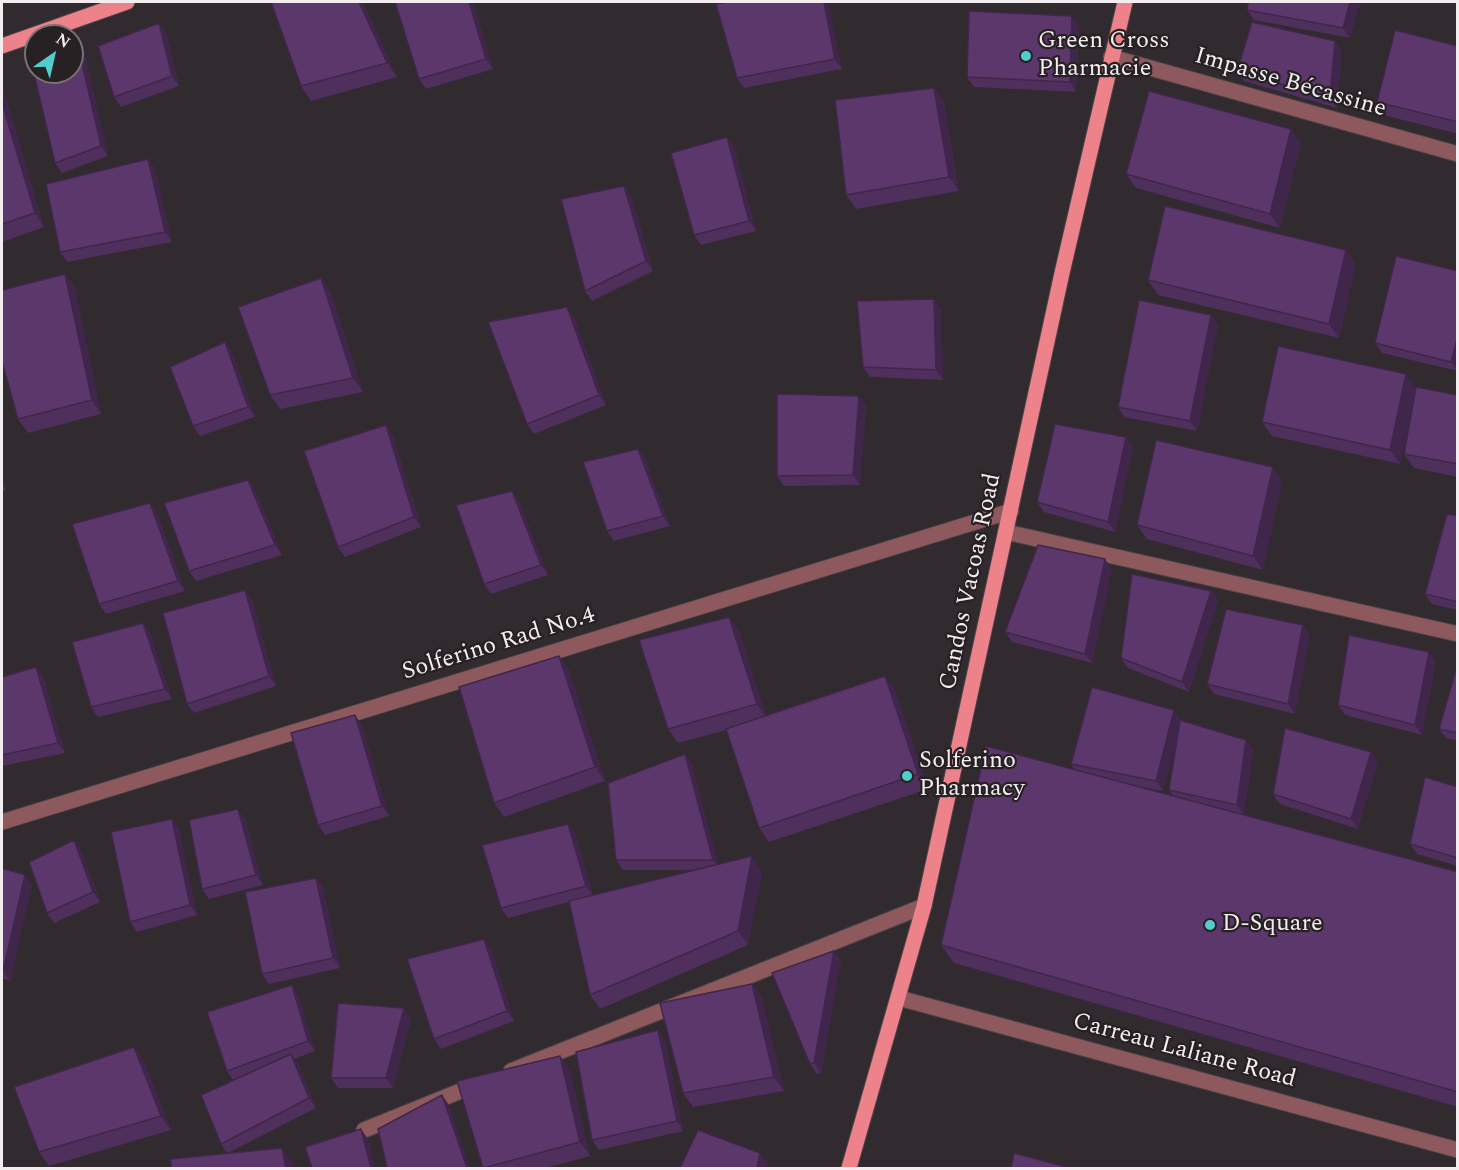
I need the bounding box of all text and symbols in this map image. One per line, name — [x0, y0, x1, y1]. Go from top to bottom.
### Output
north arrow — [24, 24, 84, 84]
text: N — [51, 27, 75, 54]
place label: Green Cross Pharmacie — [1038, 28, 1170, 84]
street label: Impasse Bécassine — [1191, 43, 1389, 125]
marker: Green Cross Pharmacie — [1019, 49, 1033, 63]
street label: Candos Vacoas Road — [935, 471, 1009, 693]
street label: Solferino Rad No.4 — [399, 602, 599, 688]
place label: Solferino Pharmacy — [919, 748, 1025, 804]
marker: Solferino Pharmacy — [900, 769, 914, 783]
place label: D-Square — [1222, 911, 1323, 939]
marker: D-Square — [1203, 918, 1217, 932]
street label: Carreau Laliane Road — [1069, 1008, 1299, 1096]

